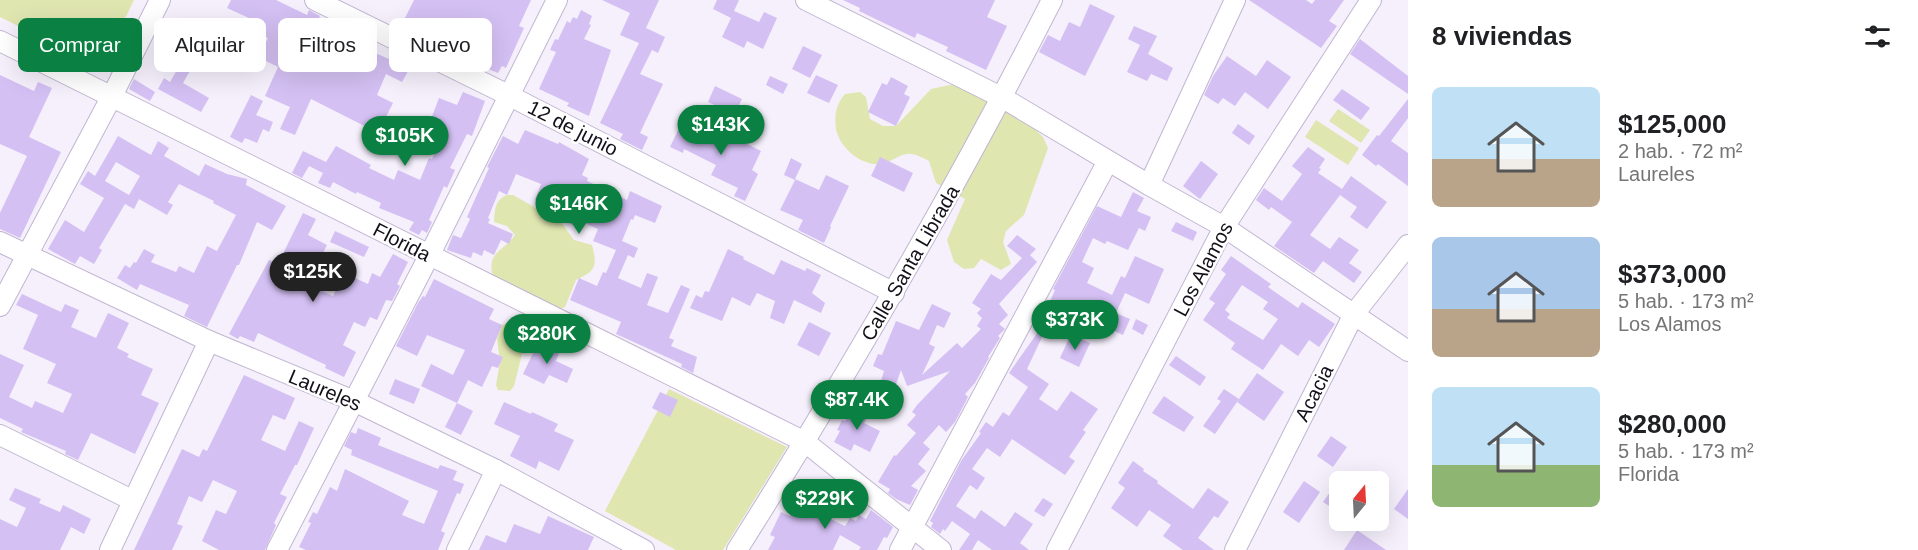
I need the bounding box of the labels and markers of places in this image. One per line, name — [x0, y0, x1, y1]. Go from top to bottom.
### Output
pin: $143K — [679, 105, 763, 156]
pin: $105K — [363, 116, 447, 167]
pin: $146K — [537, 184, 621, 235]
pin: $125K — [271, 252, 355, 303]
pin: $373K — [1033, 300, 1117, 351]
pin: $280K — [505, 314, 589, 365]
pin: $87.4K — [808, 380, 906, 431]
pin: $229K — [783, 479, 867, 530]

